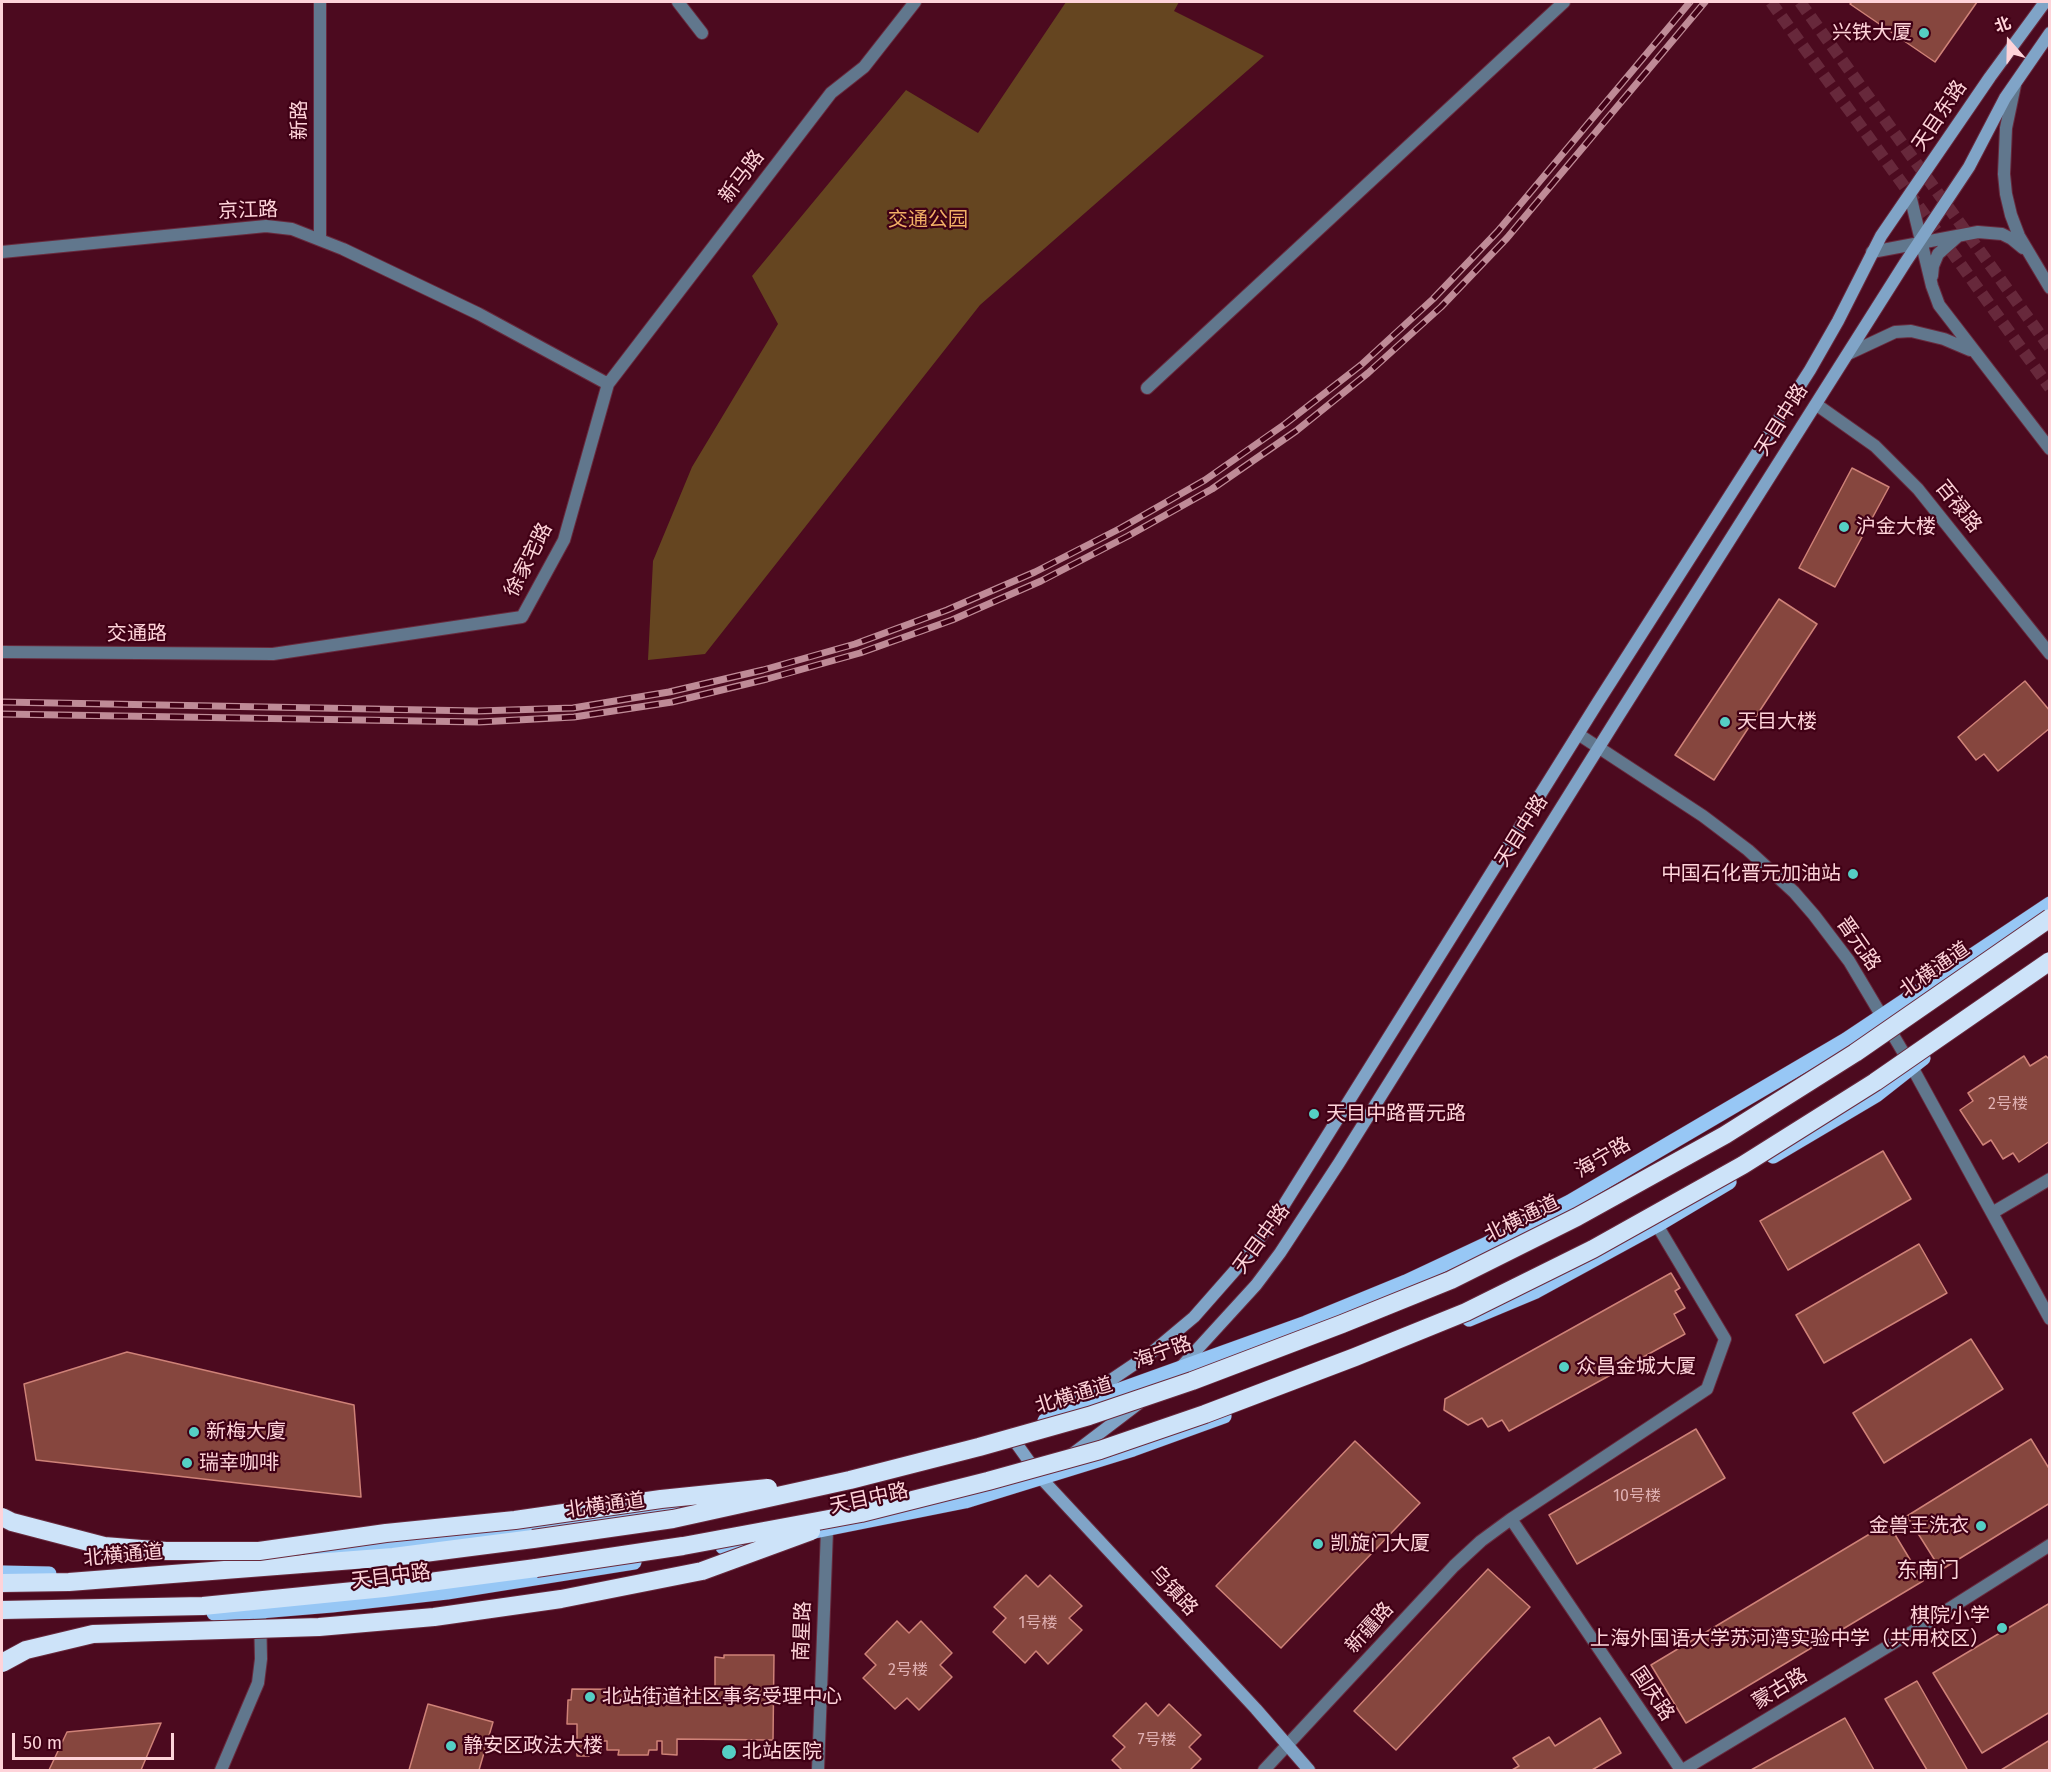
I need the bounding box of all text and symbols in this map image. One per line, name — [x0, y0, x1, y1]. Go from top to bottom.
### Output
north arrow — [1979, 12, 2039, 72]
text: 北 — [1992, 13, 2013, 36]
place label: 兴铁大厦 — [1832, 21, 1912, 45]
marker: 兴铁大厦 — [1917, 26, 1931, 40]
street label: 天目东路 — [1908, 76, 1972, 156]
street label: 新路 — [288, 100, 312, 140]
street label: 新马路 — [714, 146, 770, 208]
street label: 京江路 — [218, 198, 278, 224]
park label: 交通公园 — [888, 208, 968, 232]
street label: 天目中路 — [1751, 380, 1813, 460]
street label: 百禄路 — [1930, 476, 1986, 538]
place label: 沪金大楼 — [1856, 515, 1936, 539]
street label: 徐家宅路 — [500, 519, 558, 601]
marker: 沪金大楼 — [1837, 520, 1851, 534]
street label: 交通路 — [107, 622, 167, 646]
place label: 天目大楼 — [1737, 710, 1817, 734]
marker: 天目大楼 — [1718, 715, 1732, 729]
street label: 天目中路 — [1491, 791, 1553, 871]
place label: 中国石化晋元加油站 — [1661, 862, 1841, 886]
marker: 中国石化晋元加油站 — [1846, 867, 1860, 881]
street label: 晋元路 — [1831, 913, 1885, 975]
street label: 北横通道 — [1895, 937, 1975, 1003]
house number: 2号楼 — [1988, 1095, 2028, 1115]
place label: 天目中路晋元路 — [1326, 1102, 1466, 1126]
marker: 天目中路晋元路 — [1307, 1107, 1321, 1121]
street label: 海宁路 — [1571, 1133, 1635, 1183]
street label: 北横通道 — [1481, 1191, 1563, 1247]
street label: 天目中路 — [1229, 1200, 1295, 1278]
street label: 海宁路 — [1131, 1332, 1195, 1374]
place label: 众昌金城大厦 — [1576, 1355, 1696, 1379]
marker: 众昌金城大厦 — [1557, 1360, 1571, 1374]
street label: 北横通道 — [1032, 1373, 1116, 1419]
place label: 新梅大廈 — [206, 1420, 286, 1444]
marker: 新梅大廈 — [187, 1425, 201, 1439]
place label: 瑞幸咖啡 — [199, 1451, 279, 1475]
marker: 瑞幸咖啡 — [180, 1456, 194, 1470]
street label: 天目中路 — [827, 1479, 911, 1519]
house number: 10号楼 — [1613, 1487, 1661, 1507]
street label: 北横通道 — [564, 1489, 646, 1523]
place label: 金兽王洗衣 — [1869, 1514, 1969, 1538]
marker: 金兽王洗衣 — [1974, 1519, 1988, 1533]
place label: 凯旋门大厦 — [1330, 1532, 1430, 1556]
marker: 凯旋门大厦 — [1311, 1537, 1325, 1551]
street label: 北横通道 — [82, 1541, 164, 1571]
district label: 东南门 — [1897, 1558, 1959, 1584]
street label: 天目中路 — [350, 1560, 432, 1594]
street label: 乌镇路 — [1144, 1561, 1202, 1621]
street label: 新疆路 — [1341, 1598, 1399, 1658]
street label: 南星路 — [790, 1601, 816, 1661]
place label: 棋院小学 上海外国语大学苏河湾实验中学（共用校区） — [1590, 1604, 1990, 1651]
house number: 1号楼 — [1019, 1614, 1057, 1634]
marker: 棋院小学 上海外国语大学苏河湾实验中学（共用校区） — [1995, 1621, 2009, 1635]
house number: 2号楼 — [888, 1661, 928, 1681]
street label: 国庆路 — [1625, 1662, 1679, 1726]
street label: 蒙古路 — [1748, 1663, 1812, 1715]
place label: 北站街道社区事务受理中心 — [602, 1685, 842, 1709]
marker: 北站街道社区事务受理中心 — [583, 1690, 597, 1704]
scale bar — [15, 1721, 177, 1759]
house number: 7号楼 — [1137, 1731, 1177, 1751]
text: 50 m — [23, 1732, 62, 1754]
place label: 静安区政法大楼 — [463, 1734, 603, 1758]
marker: 静安区政法大楼 — [444, 1739, 458, 1753]
place label: 北站医院 — [742, 1740, 822, 1764]
marker: 北站医院 — [720, 1743, 738, 1761]

